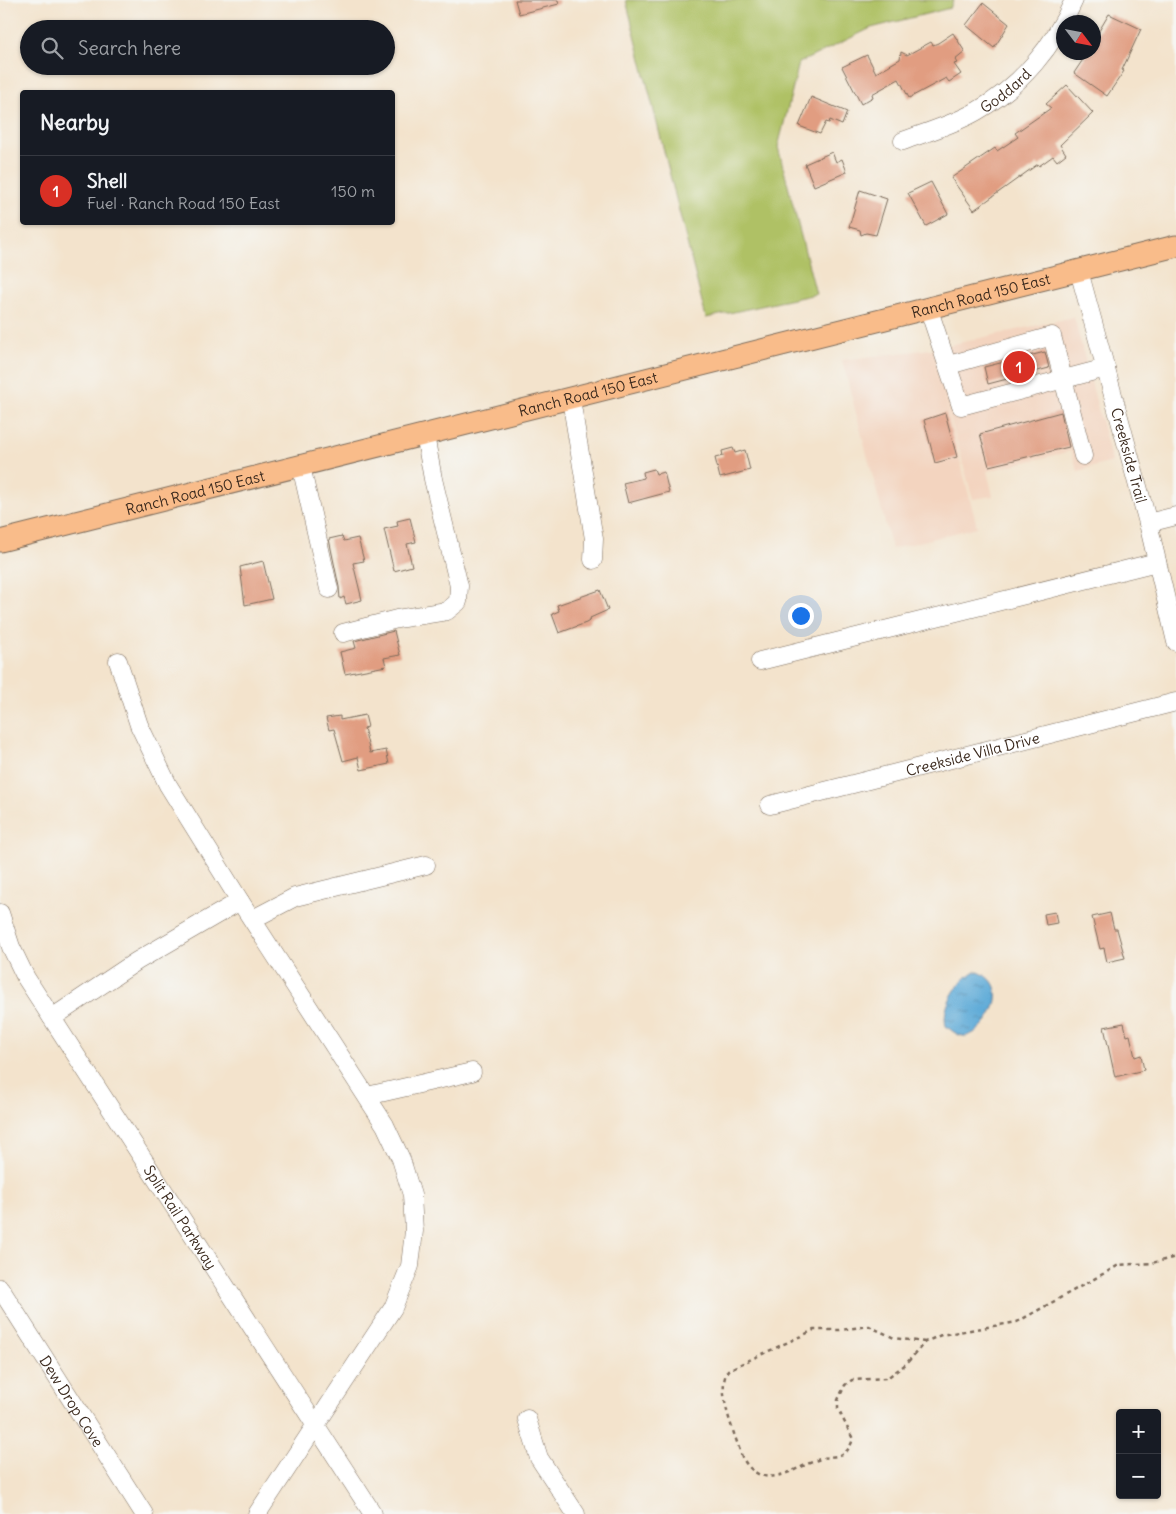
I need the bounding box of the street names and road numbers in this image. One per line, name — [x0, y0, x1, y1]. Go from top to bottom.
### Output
street label: Goddard — [976, 64, 1035, 117]
street label: Ranch Road 150 East — [909, 268, 1052, 322]
street label: Ranch Road 150 East — [516, 367, 659, 420]
street label: Creekside Trail — [1107, 405, 1152, 505]
street label: Ranch Road 150 East — [124, 466, 266, 519]
street label: Creekside Villa Drive — [904, 728, 1041, 780]
street label: Split Rail Parkway — [140, 1161, 222, 1273]
street label: Dew Drop Cove — [36, 1352, 108, 1450]

